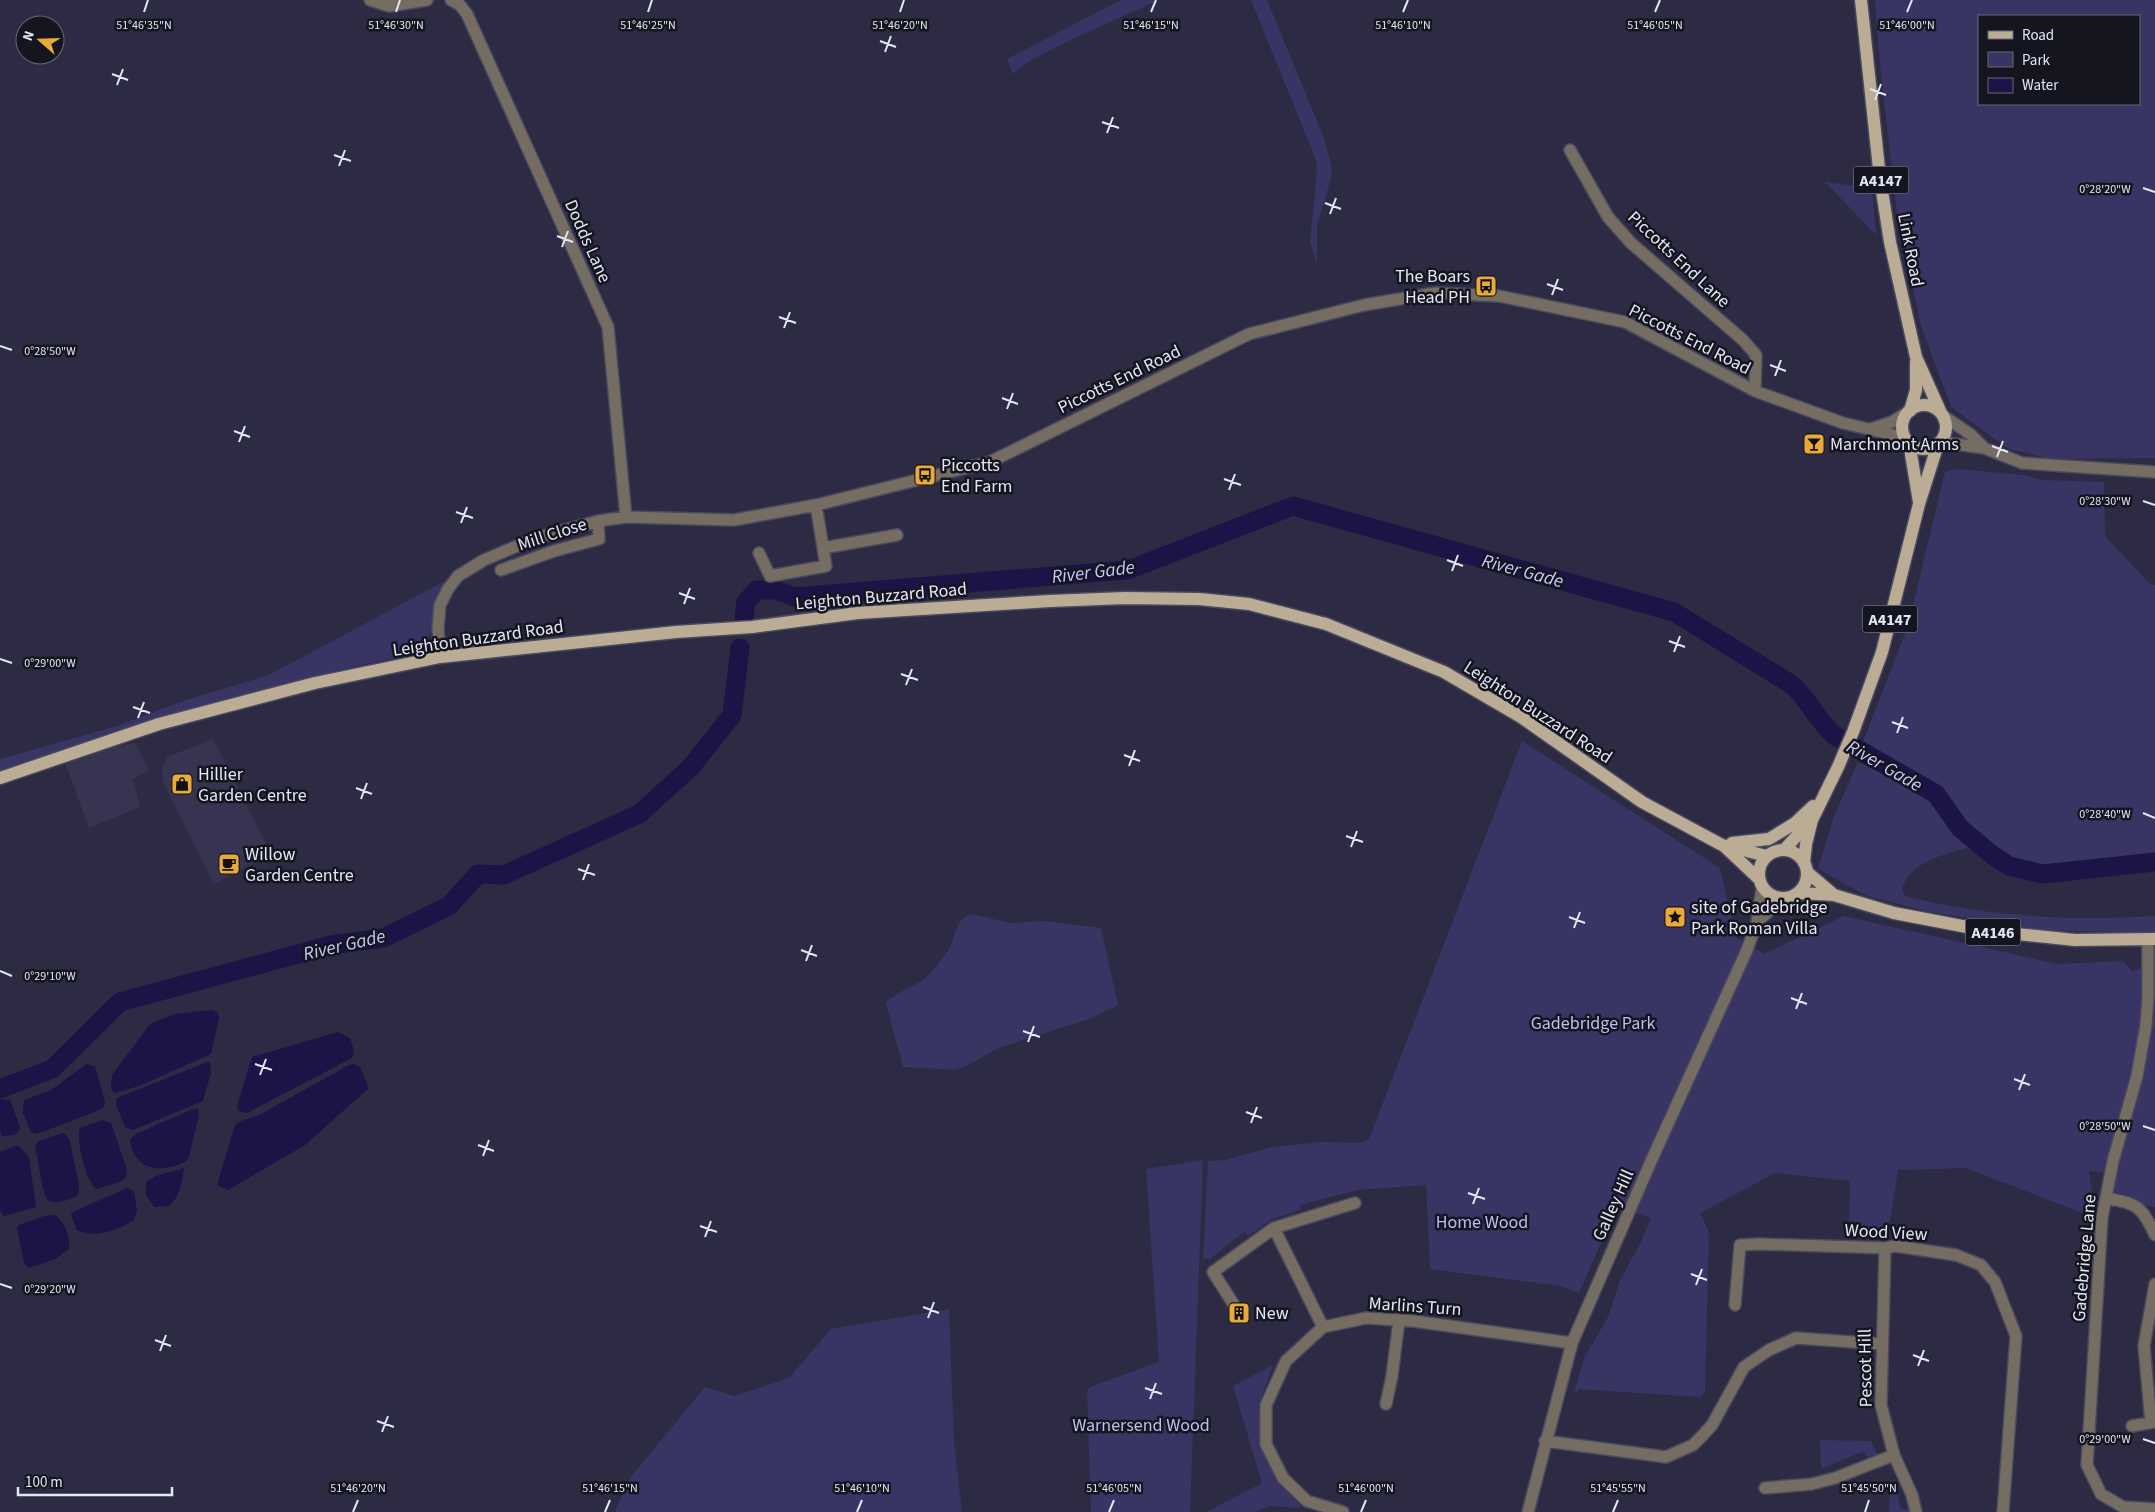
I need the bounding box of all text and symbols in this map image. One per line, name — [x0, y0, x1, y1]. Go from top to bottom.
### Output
north arrow — [15, 15, 65, 65]
legend — [1978, 15, 2140, 105]
text: 51°46'35"N — [116, 17, 172, 34]
text: 51°46'30"N — [368, 17, 424, 34]
text: 51°46'25"N — [620, 17, 676, 34]
text: 51°46'20"N — [872, 17, 928, 34]
text: 51°46'15"N — [1123, 17, 1179, 34]
text: 51°46'10"N — [1375, 17, 1431, 34]
text: 51°46'05"N — [1627, 17, 1683, 34]
text: 51°46'00"N — [1879, 17, 1935, 34]
text: Road — [2022, 25, 2054, 46]
text: N — [18, 28, 40, 44]
text: Park — [2022, 50, 2051, 71]
text: Water — [2022, 75, 2059, 96]
road number: A4147 — [1854, 166, 1908, 194]
text: 0°28'20"W — [2079, 181, 2131, 198]
street label: Dodds Lane — [558, 196, 617, 287]
street label: Piccotts End Lane — [1622, 205, 1736, 314]
street label: Link Road — [1891, 211, 1930, 289]
place label: The Boars Head PH — [1395, 264, 1470, 310]
bus stop icon: The Boars Head PH — [1474, 274, 1498, 298]
street label: Piccotts End Road — [1624, 298, 1755, 381]
street label: Piccotts End Road — [1053, 339, 1185, 420]
text: 0°28'50"W — [24, 343, 76, 360]
bar icon: Marchmont Arms — [1802, 432, 1826, 456]
place label: Marchmont Arms — [1830, 432, 1959, 457]
place label: Piccotts End Farm — [941, 453, 1012, 499]
bus stop icon: Piccotts End Farm — [913, 463, 937, 487]
text: 0°28'30"W — [2079, 493, 2131, 510]
street label: Mill Close — [514, 512, 590, 557]
water label: River Gade — [1479, 548, 1566, 595]
water label: River Gade — [1050, 554, 1136, 591]
street label: Leighton Buzzard Road — [794, 577, 968, 616]
road number: A4147 — [1862, 606, 1918, 632]
street label: Leighton Buzzard Road — [391, 614, 565, 663]
text: 0°29'00"W — [24, 655, 76, 672]
street label: Leighton Buzzard Road — [1459, 655, 1617, 770]
water label: River Gade — [1841, 734, 1927, 799]
place label: Hillier Garden Centre — [198, 762, 307, 808]
shop icon: Hillier Garden Centre — [170, 772, 194, 796]
text: 0°28'40"W — [2079, 806, 2131, 823]
place label: Willow Garden Centre — [245, 842, 354, 888]
cafe icon: Willow Garden Centre — [217, 852, 241, 876]
place label: site of Gadebridge Park Roman Villa — [1691, 895, 1827, 941]
place icon: site of Gadebridge Park Roman Villa — [1663, 905, 1687, 929]
road number: A4146 — [1966, 919, 2020, 946]
water label: River Gade — [301, 923, 388, 968]
text: 0°29'10"W — [24, 968, 76, 985]
park label: Gadebridge Park — [1531, 1011, 1655, 1036]
text: 0°28'50"W — [2079, 1118, 2131, 1135]
street label: Galley Hill — [1587, 1166, 1640, 1245]
street label: Gadebridge Lane — [2066, 1193, 2103, 1323]
park label: Home Wood — [1436, 1210, 1528, 1235]
street label: Wood View — [1844, 1218, 1928, 1247]
text: 0°29'20"W — [24, 1281, 76, 1298]
street label: Marlins Turn — [1368, 1291, 1462, 1322]
building icon: New — [1227, 1301, 1251, 1325]
place label: New — [1255, 1301, 1289, 1326]
street label: Pescot Hill — [1852, 1329, 1879, 1407]
park label: Warnersend Wood — [1072, 1413, 1210, 1438]
text: 0°29'00"W — [2079, 1431, 2131, 1448]
scale bar — [18, 1464, 171, 1496]
text: 100 m — [25, 1472, 63, 1493]
text: 51°46'20"N — [330, 1480, 386, 1497]
text: 51°46'15"N — [582, 1480, 638, 1497]
text: 51°46'10"N — [834, 1480, 890, 1497]
text: 51°46'05"N — [1086, 1480, 1142, 1497]
text: 51°46'00"N — [1338, 1480, 1394, 1497]
text: 51°45'55"N — [1590, 1480, 1646, 1497]
text: 51°45'50"N — [1841, 1480, 1897, 1497]

